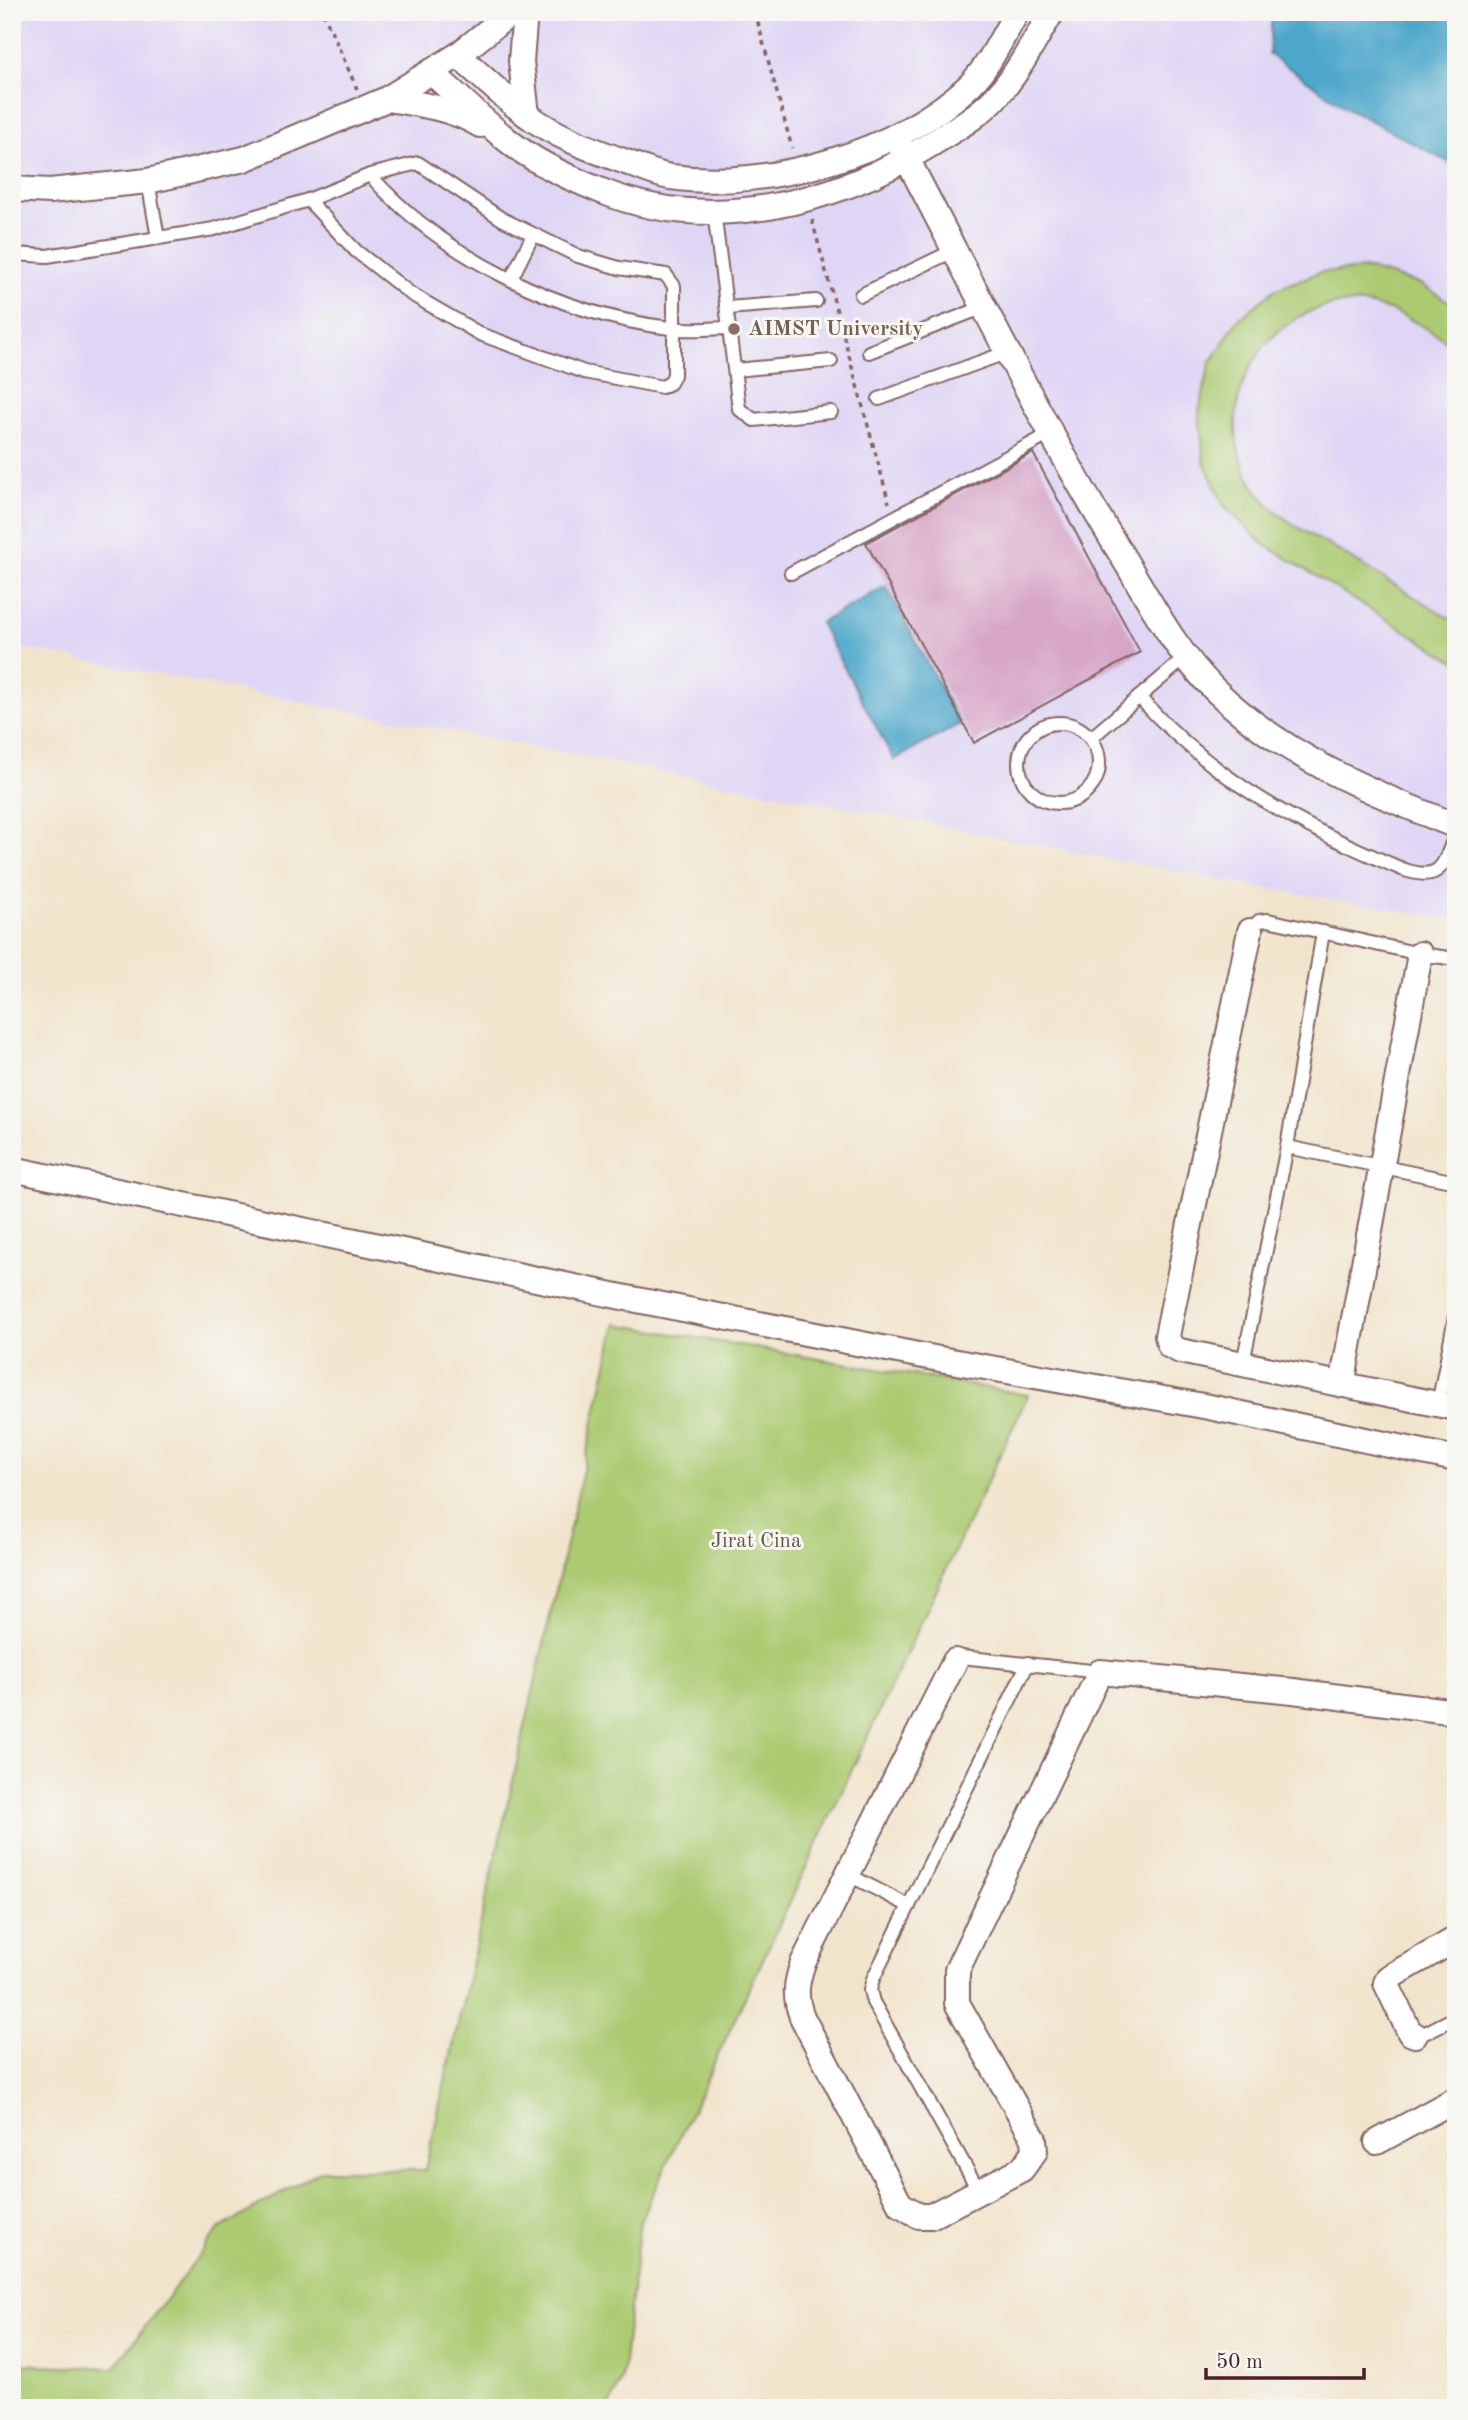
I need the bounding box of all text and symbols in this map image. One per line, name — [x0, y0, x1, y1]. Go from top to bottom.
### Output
place label: AIMST University — [748, 319, 923, 340]
marker: AIMST University — [726, 321, 742, 337]
park label: Jirat Cina — [711, 1531, 801, 1552]
scale bar — [1206, 2336, 1363, 2380]
text: 50 m — [1216, 2352, 1263, 2373]

